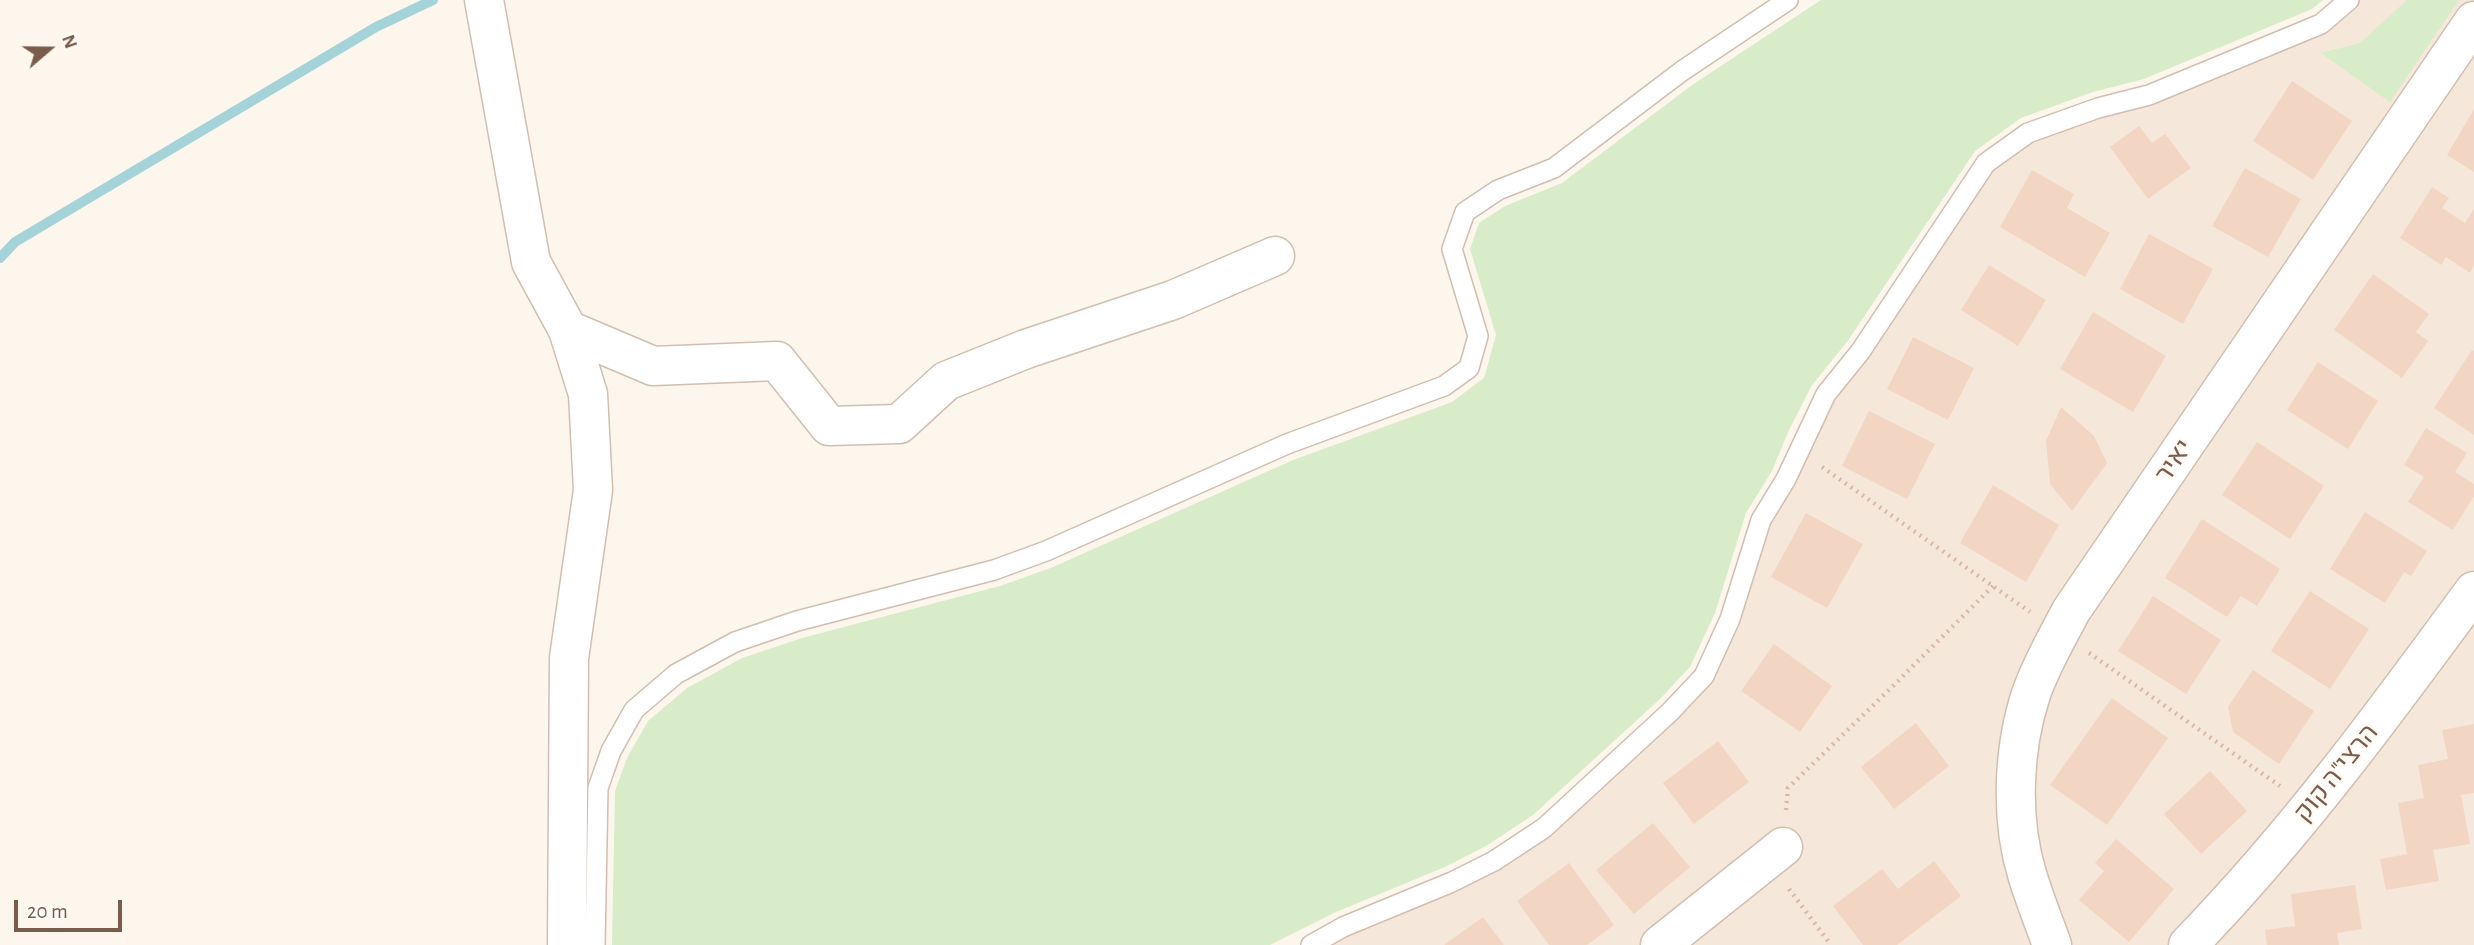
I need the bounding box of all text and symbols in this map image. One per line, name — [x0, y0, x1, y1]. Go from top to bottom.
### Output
north arrow — [14, 14, 84, 84]
text: N — [58, 32, 80, 51]
street label: יאיר — [2148, 434, 2200, 488]
street label: הרצי"ה קוק — [2287, 718, 2385, 828]
scale bar — [18, 886, 126, 930]
text: 20 m — [27, 901, 68, 922]

